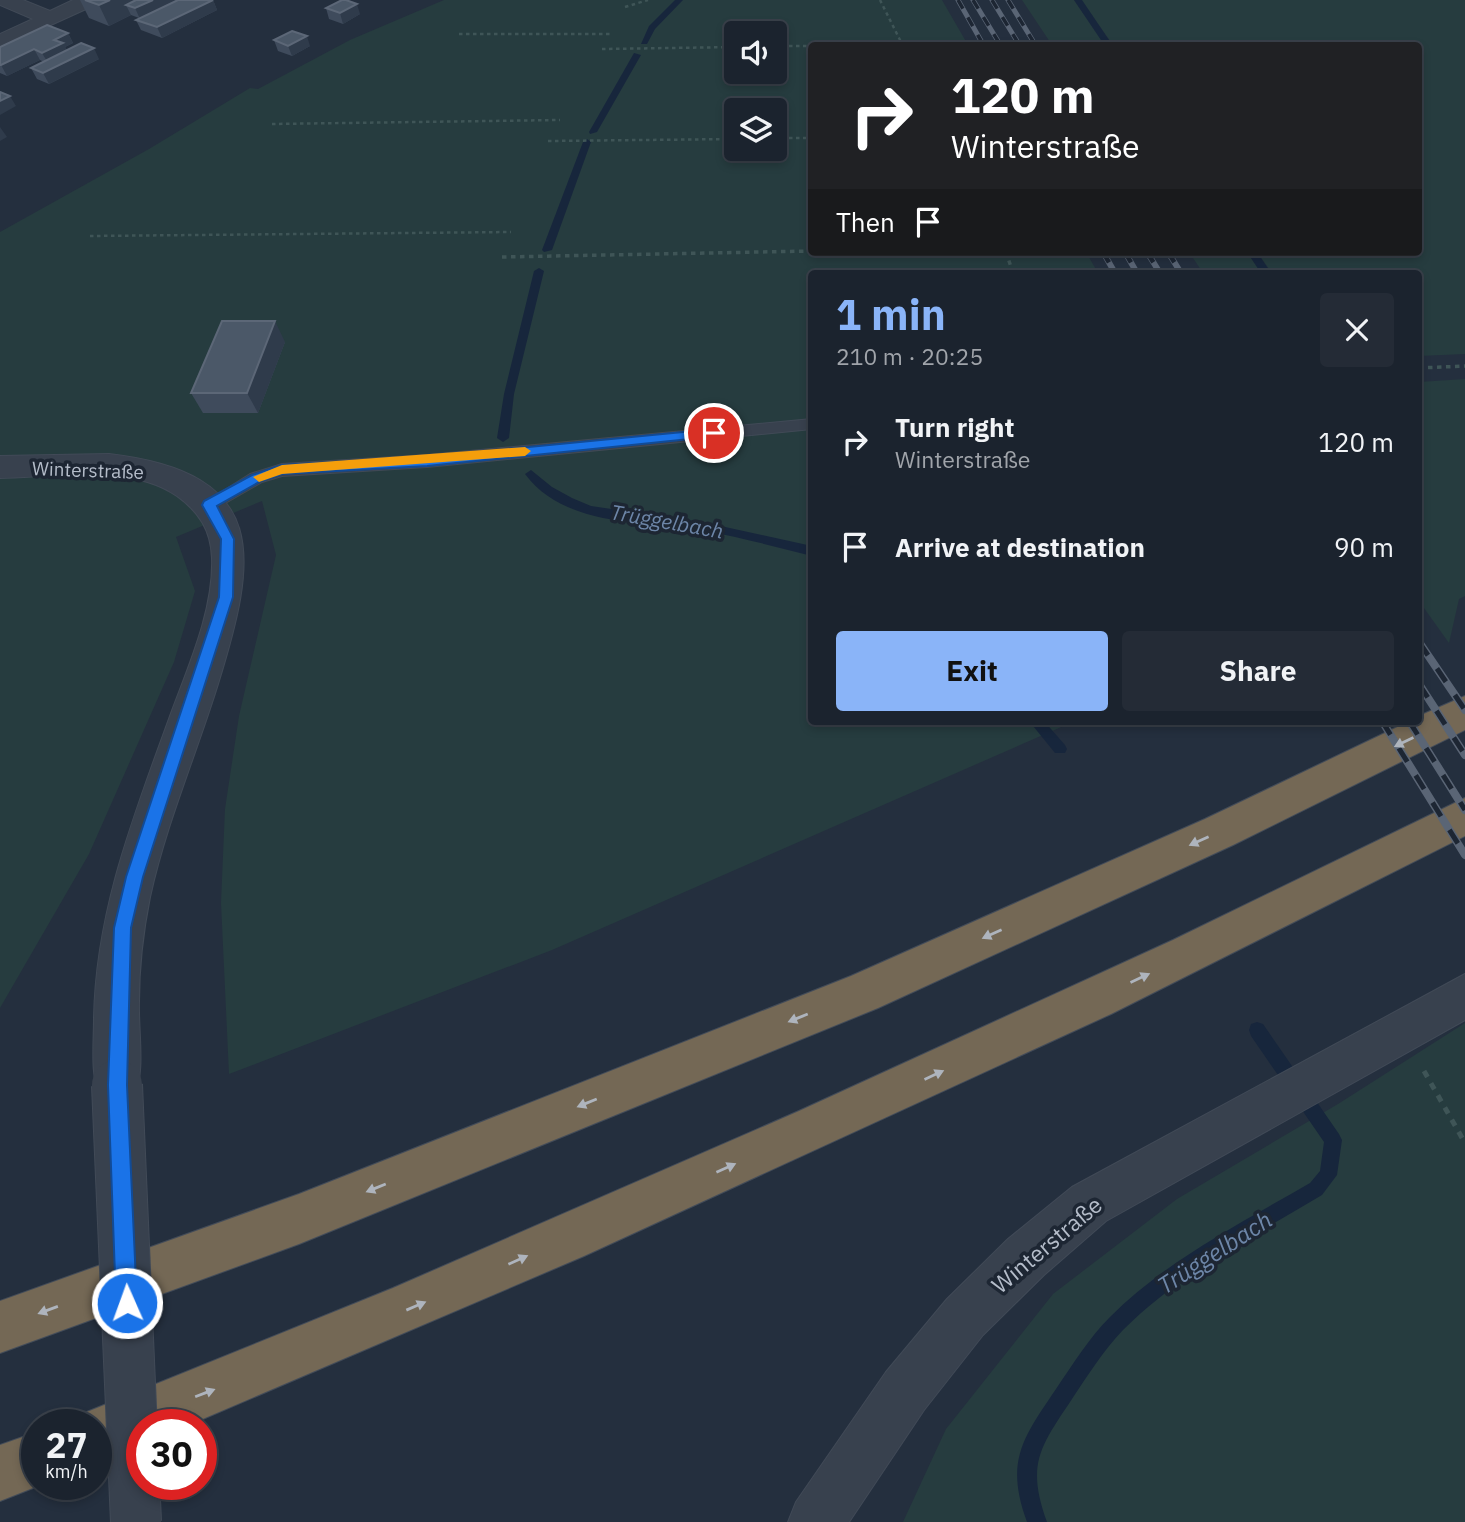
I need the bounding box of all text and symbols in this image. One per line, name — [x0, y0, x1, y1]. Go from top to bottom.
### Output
map controls — [724, 21, 787, 161]
button: sound — [724, 21, 787, 84]
text: 120 m — [951, 63, 1095, 126]
icon: right — [836, 70, 927, 161]
button: layers — [724, 98, 787, 161]
text: Winterstraße — [951, 125, 1139, 167]
icon: arrive — [909, 203, 947, 241]
text: Then — [836, 205, 895, 239]
text: 1 min — [836, 287, 946, 342]
button: close — [1320, 293, 1394, 367]
text: 210 m · 20:25 — [836, 341, 983, 371]
pin — [684, 403, 744, 463]
text: Turn right — [895, 410, 1014, 444]
icon: arrive — [695, 414, 733, 452]
icon: right — [836, 423, 874, 461]
text: 120 m — [1318, 425, 1394, 459]
text: Winterstraße — [895, 444, 1030, 474]
street label: Winterstraße — [32, 456, 144, 484]
water label: Trüggelbach — [609, 497, 726, 545]
icon: arrive — [836, 528, 874, 566]
text: Arrive at destination — [895, 530, 1145, 564]
text: 90 m — [1334, 530, 1394, 564]
button: Exit — [836, 631, 1108, 711]
button: Share — [1122, 631, 1394, 711]
one-way arrow — [1394, 736, 1414, 747]
one-way arrow — [1189, 835, 1209, 847]
one-way arrow — [981, 929, 1002, 940]
one-way arrow — [1130, 972, 1150, 984]
one-way arrow — [788, 1013, 809, 1024]
one-way arrow — [924, 1069, 944, 1080]
one-way arrow — [577, 1098, 598, 1109]
one-way arrow — [716, 1162, 736, 1174]
one-way arrow — [366, 1183, 387, 1194]
street label: Winterstraße — [985, 1189, 1108, 1299]
water label: Trüggelbach — [1151, 1203, 1278, 1301]
one-way arrow — [508, 1254, 529, 1265]
position arrow — [90, 1266, 164, 1340]
one-way arrow — [405, 1300, 426, 1311]
one-way arrow — [38, 1305, 59, 1316]
one-way arrow — [195, 1387, 216, 1398]
speed limit sign: 30 — [126, 1409, 217, 1500]
text: 27 — [45, 1422, 88, 1468]
text: km/h — [45, 1460, 88, 1483]

